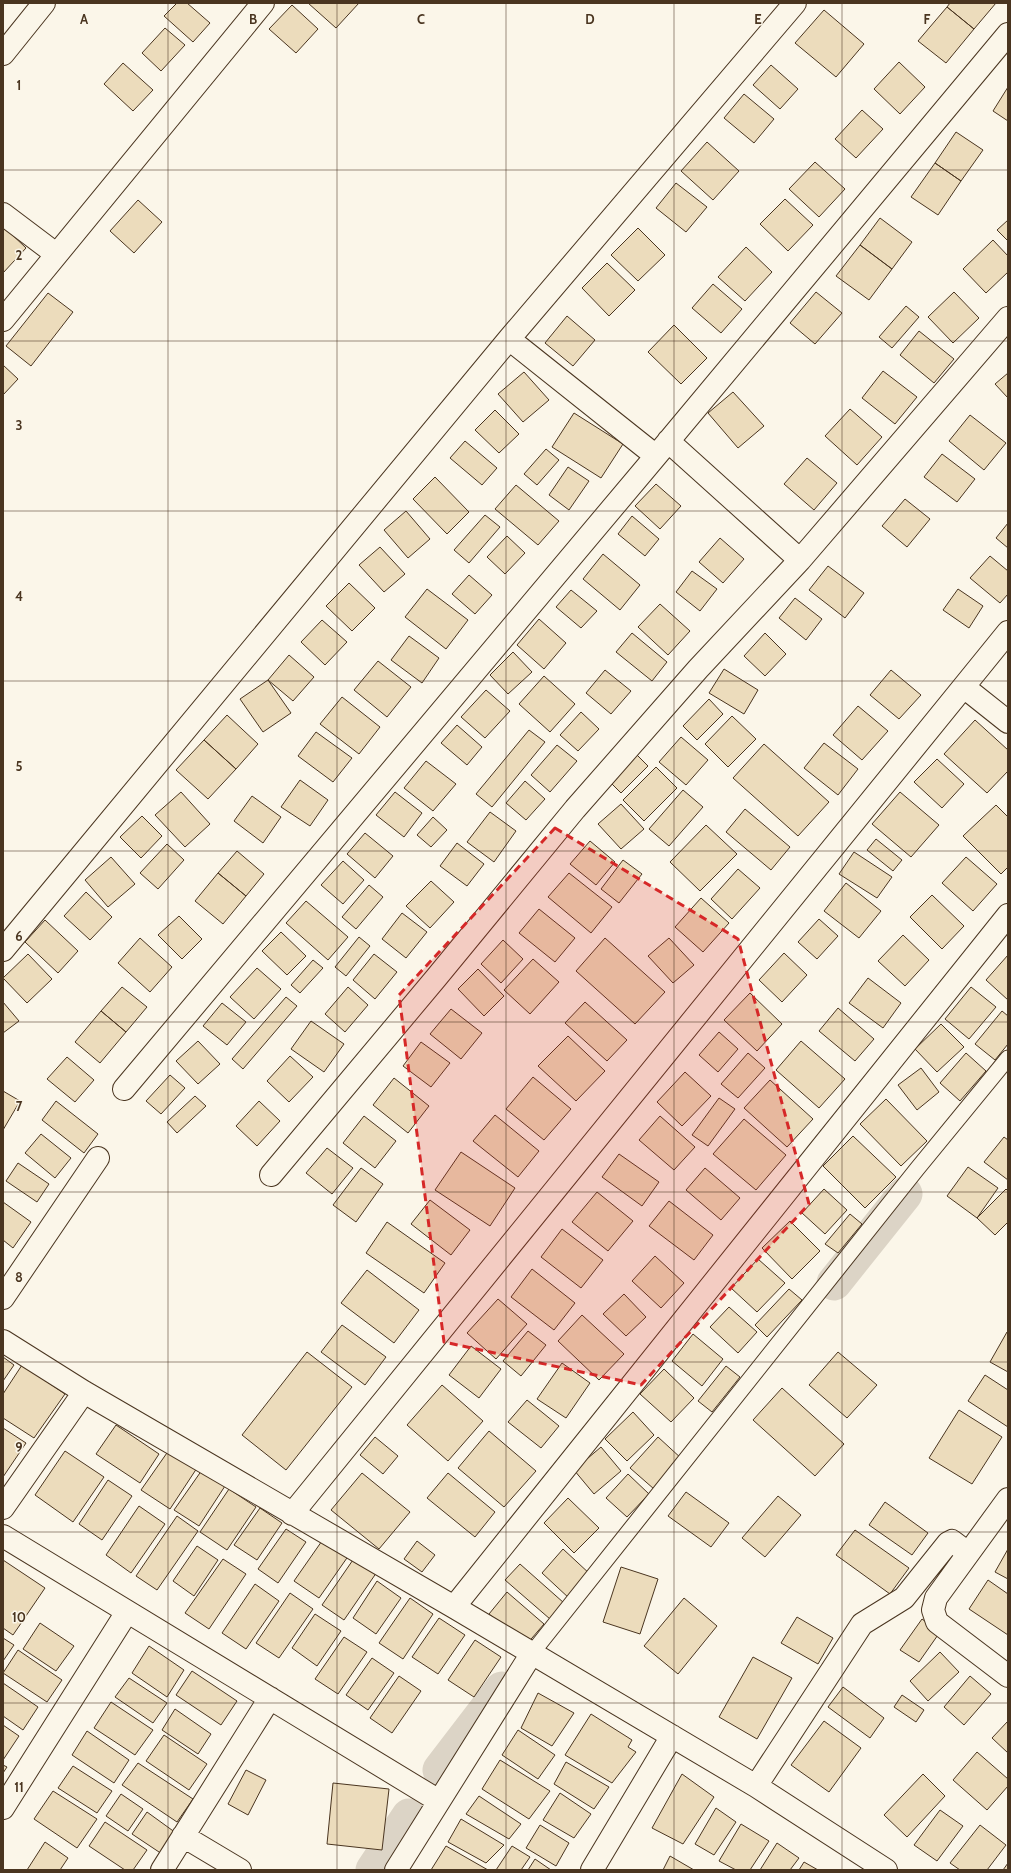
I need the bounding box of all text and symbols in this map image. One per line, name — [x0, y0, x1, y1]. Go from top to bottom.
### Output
text: A — [80, 11, 89, 27]
text: B — [249, 11, 257, 27]
text: C — [417, 11, 425, 27]
text: D — [585, 11, 595, 27]
text: E — [754, 11, 762, 27]
text: F — [924, 11, 931, 27]
text: 1 — [17, 77, 21, 93]
text: 2 — [16, 247, 23, 263]
text: 3 — [15, 417, 23, 433]
text: 4 — [15, 588, 23, 604]
text: 5 — [16, 758, 23, 774]
text: 6 — [15, 928, 23, 944]
text: 7 — [16, 1098, 23, 1114]
text: 8 — [15, 1269, 23, 1285]
text: 9 — [15, 1439, 23, 1455]
text: 10 — [12, 1609, 26, 1625]
text: 11 — [14, 1779, 24, 1795]

